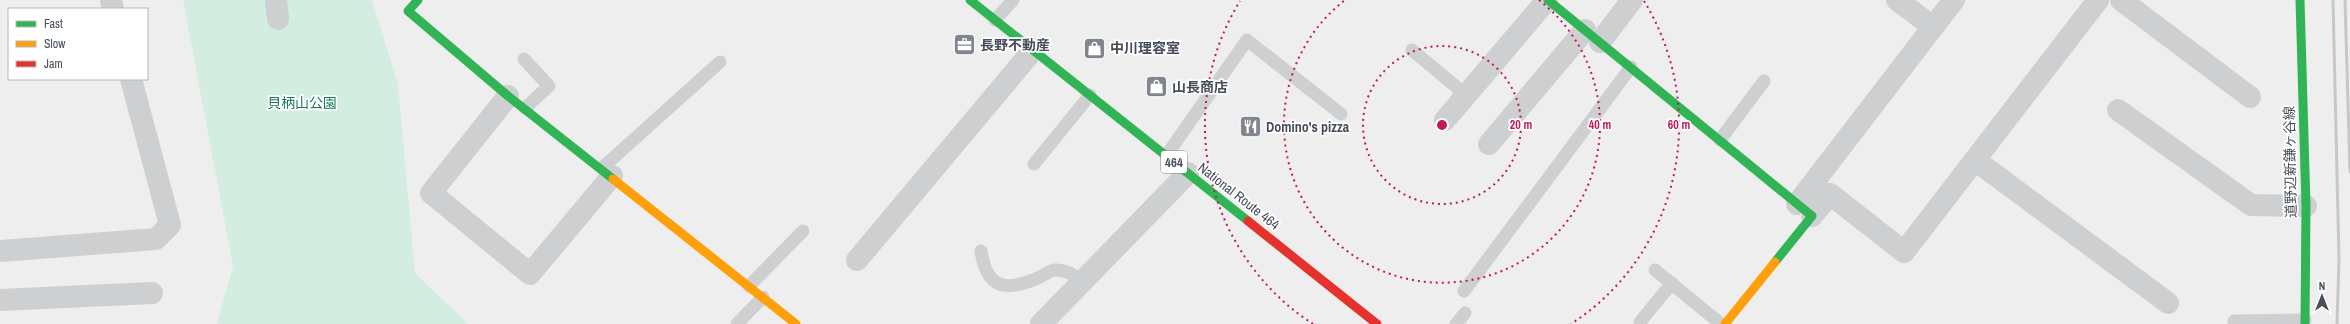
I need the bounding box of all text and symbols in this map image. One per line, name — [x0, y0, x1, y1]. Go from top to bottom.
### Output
legend — [8, 8, 148, 80]
text: Fast — [44, 16, 63, 32]
office icon: 長野不動産 — [951, 32, 977, 58]
shop icon: 中川理容室 — [1082, 35, 1108, 61]
text: Slow — [44, 36, 66, 52]
place label: 長野不動産 — [980, 36, 1050, 54]
place label: 中川理容室 — [1110, 39, 1180, 57]
text: Jam — [44, 56, 63, 72]
shop icon: 山長商店 — [1144, 74, 1170, 100]
place label: 山長商店 — [1172, 78, 1228, 96]
park label: 貝柄山公園 — [267, 94, 337, 112]
street label: 道野辺新鎌ヶ谷線 — [2280, 106, 2300, 218]
restaurant icon: Domino's pizza — [1238, 114, 1264, 140]
text: 20 m — [1510, 117, 1532, 133]
text: 40 m — [1589, 117, 1611, 133]
text: 60 m — [1668, 117, 1690, 133]
place label: Domino's pizza — [1266, 118, 1350, 136]
centre of rings — [1435, 118, 1449, 132]
road number: 464 — [1161, 151, 1187, 173]
street label: National Route 464 — [1194, 158, 1284, 234]
north arrow — [2302, 276, 2342, 316]
text: N — [2319, 279, 2325, 293]

